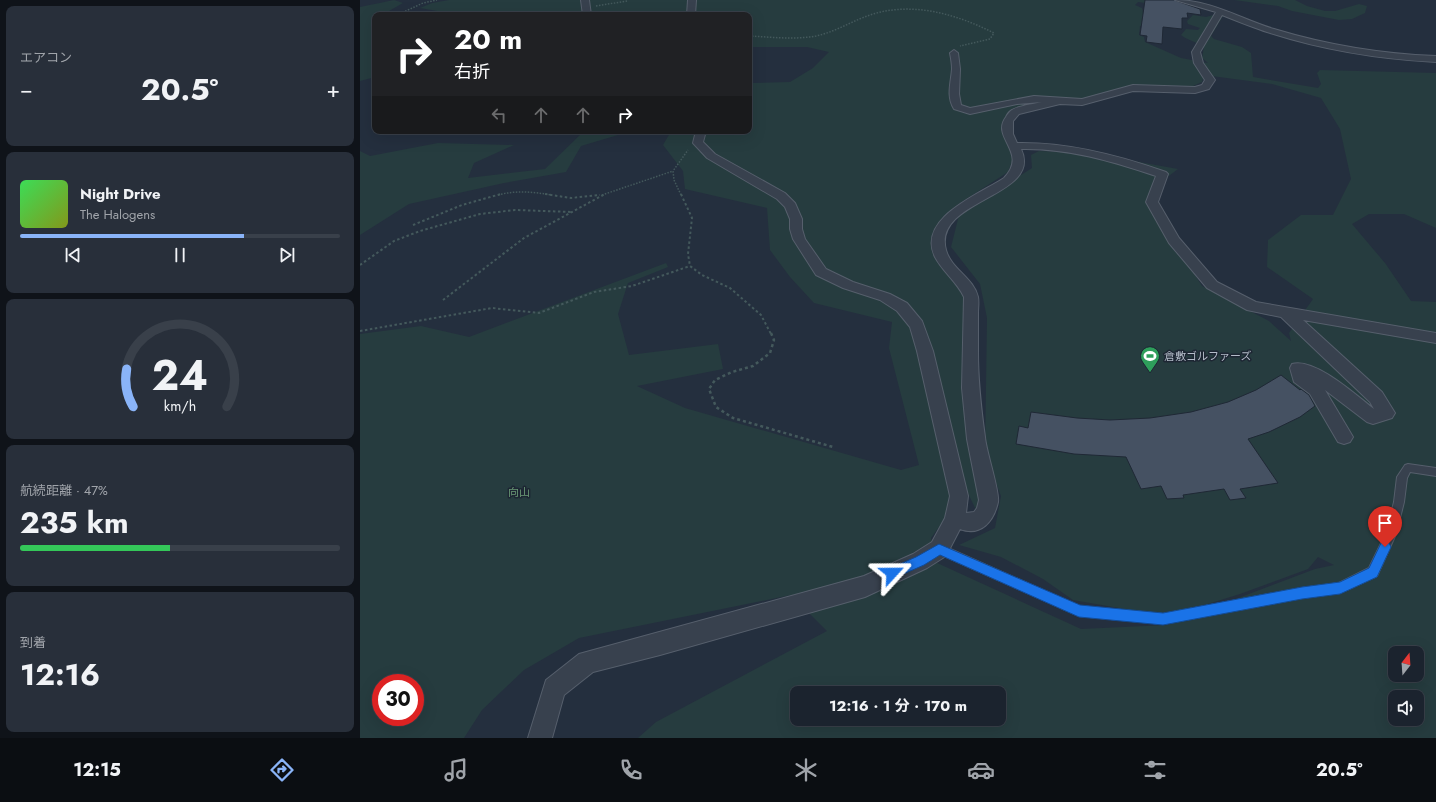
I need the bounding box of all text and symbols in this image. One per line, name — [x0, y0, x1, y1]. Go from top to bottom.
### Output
text: 20 m — [454, 19, 522, 60]
icon: right — [388, 28, 440, 80]
text: エアコン — [20, 48, 72, 67]
text: 右折 — [454, 59, 490, 85]
text: 20.5° — [141, 68, 218, 111]
text: − — [20, 73, 33, 105]
text: + — [326, 73, 340, 105]
icon: left — [488, 104, 510, 126]
icon: ahead — [530, 104, 552, 126]
icon: ahead — [572, 104, 594, 126]
icon: right — [614, 104, 636, 126]
text: Night Drive — [80, 183, 161, 205]
text: The Halogens — [80, 205, 155, 224]
icon: previous — [62, 244, 84, 266]
icon: pause — [169, 244, 191, 266]
icon: next — [276, 244, 298, 266]
text: 24 — [152, 345, 208, 406]
sports icon: 倉敷ゴルファーズ — [1139, 345, 1161, 373]
place label: 倉敷ゴルファーズ — [1164, 348, 1251, 364]
text: km/h — [164, 396, 196, 416]
text: 航続距離 · 47% — [20, 481, 108, 500]
park label: 向山 — [508, 484, 530, 500]
text: 235 km — [20, 501, 129, 544]
pin — [1368, 506, 1402, 547]
icon: arrive — [1374, 512, 1396, 534]
position arrow — [871, 552, 913, 594]
text: 到着 — [20, 633, 46, 652]
north arrow — [1388, 646, 1424, 682]
map controls — [1388, 646, 1424, 726]
text: 12:16 — [20, 653, 100, 696]
speed limit sign: 30 — [372, 674, 424, 726]
button: sound — [1388, 690, 1424, 726]
text: 12:16 · 1 分 · 170 m — [829, 695, 967, 717]
icon: directions — [268, 756, 296, 784]
icon: music — [442, 756, 470, 784]
icon: phone — [617, 756, 645, 784]
icon: climate — [792, 756, 820, 784]
icon: car — [967, 756, 995, 784]
icon: filters — [1141, 756, 1169, 784]
text: 12:15 — [73, 757, 121, 783]
text: 20.5° — [1316, 757, 1363, 783]

